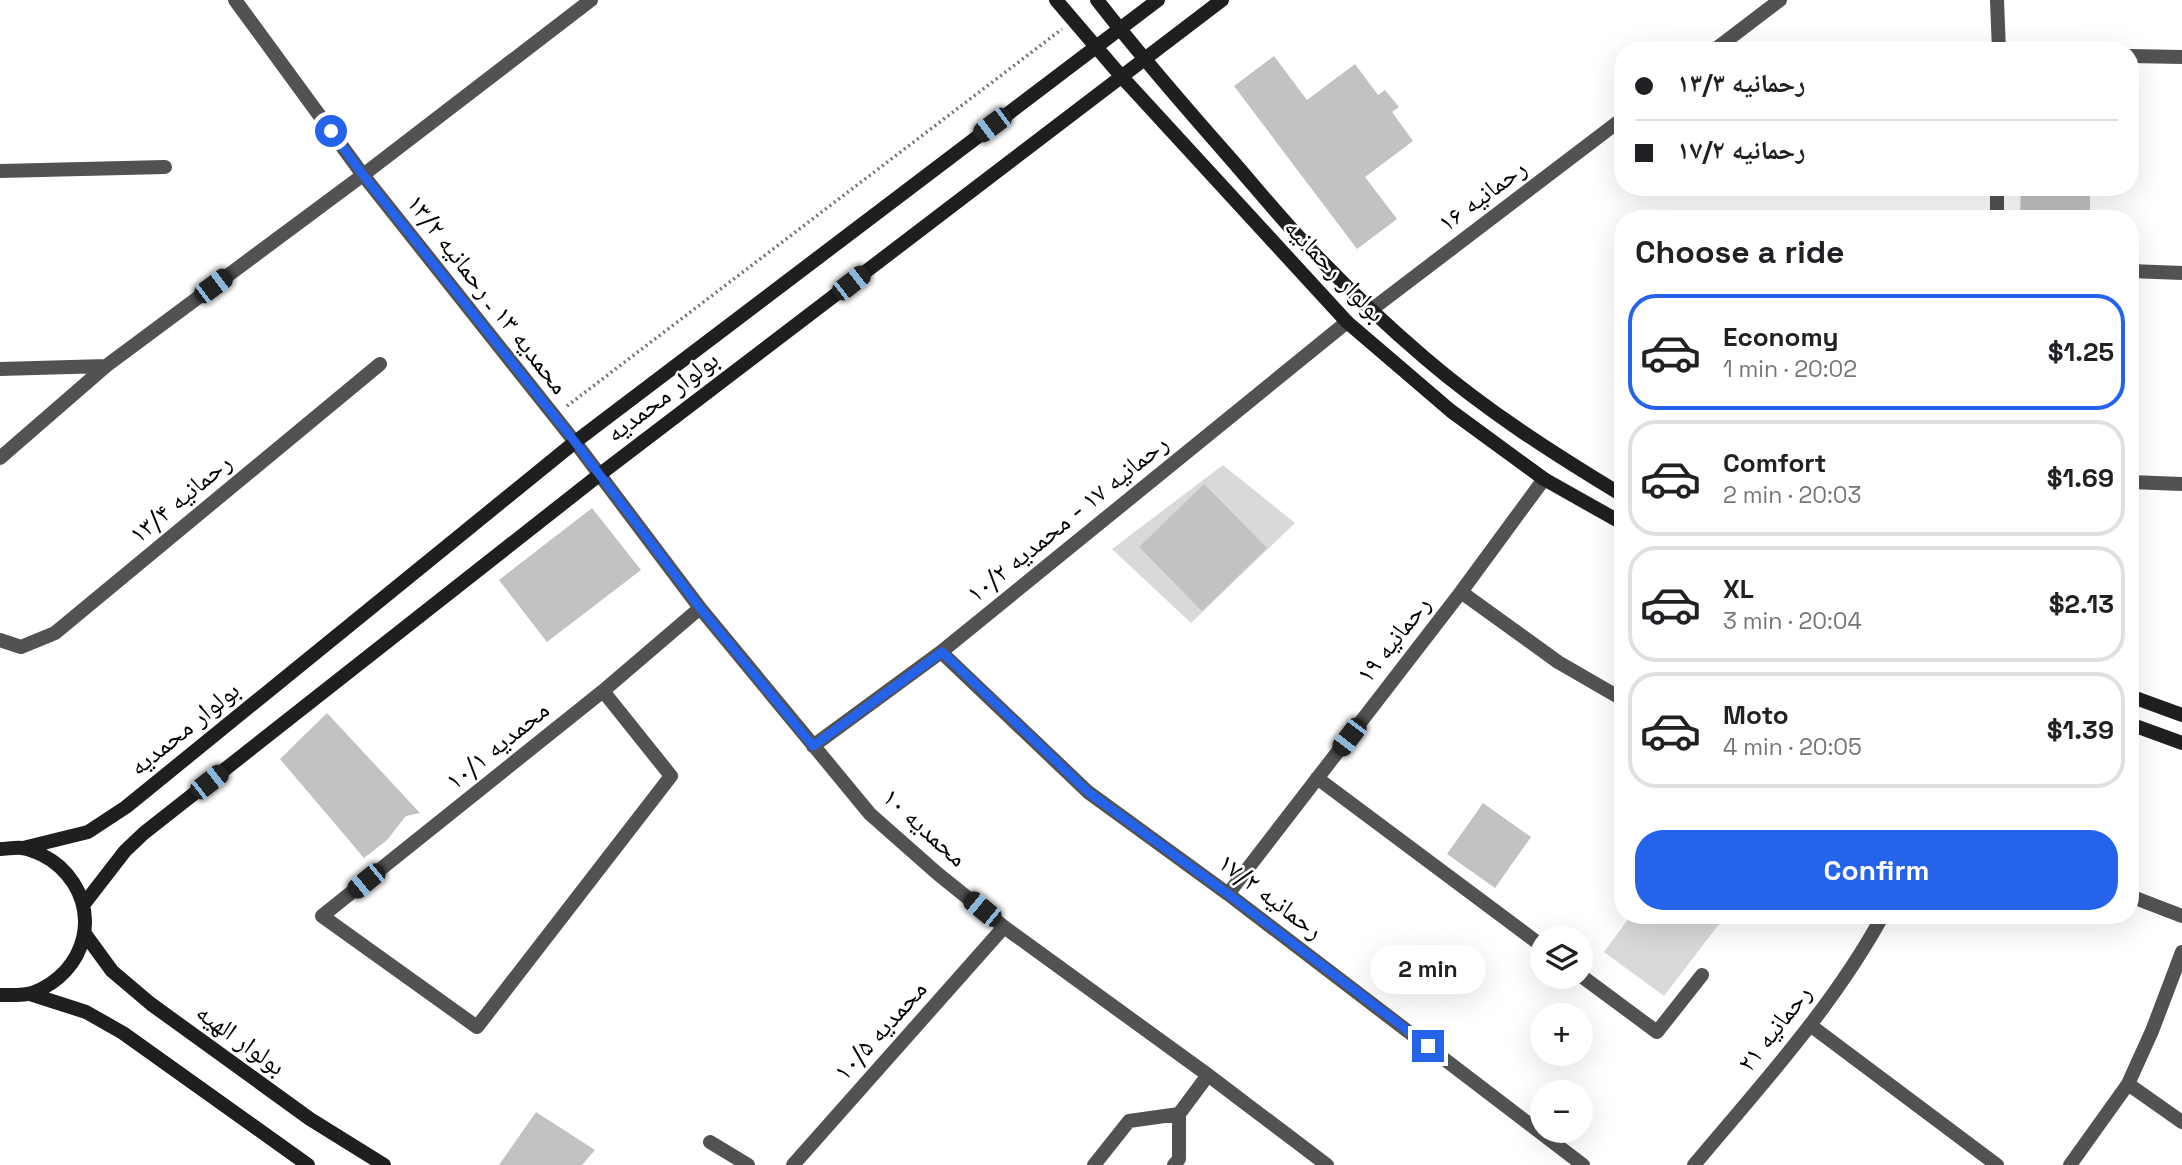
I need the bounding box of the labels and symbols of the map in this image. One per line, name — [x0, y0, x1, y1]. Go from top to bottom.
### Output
car — [969, 104, 1016, 146]
route start — [315, 115, 347, 147]
street label: رحمانیه ۱۶ — [1431, 151, 1533, 239]
street label: محمدیه ۱۳ ـ رحمانیه ۱۳/۲ — [399, 187, 577, 401]
street label: بولوار رحمانیه — [1277, 211, 1393, 329]
car — [828, 262, 875, 304]
car — [190, 265, 237, 307]
street label: بولوار محمدیه — [599, 342, 725, 450]
street label: رحمانیه ۱۷ - محمدیه ۱۰/۲ — [959, 426, 1175, 610]
street label: رحمانیه ۱۳/۴ — [122, 445, 238, 551]
street label: رحمانیه ۱۹ — [1348, 588, 1438, 690]
street label: بولوار محمدیه — [122, 673, 246, 783]
street label: محمدیه ۱۰/۱ — [438, 693, 556, 797]
car — [1328, 714, 1371, 760]
car — [186, 761, 233, 803]
street label: محمدیه ۱۰ — [875, 780, 975, 874]
street label: رحمانیه ۱۷/۲ — [1211, 845, 1331, 947]
car — [344, 860, 389, 902]
car — [960, 888, 1005, 930]
callout: 2 min — [1370, 944, 1486, 993]
street label: محمدیه ۱۰/۵ — [826, 972, 934, 1088]
street label: رحمانیه ۲۱ — [1729, 977, 1819, 1079]
street label: بولوار الهیه — [189, 995, 293, 1083]
route end — [1412, 1030, 1444, 1062]

